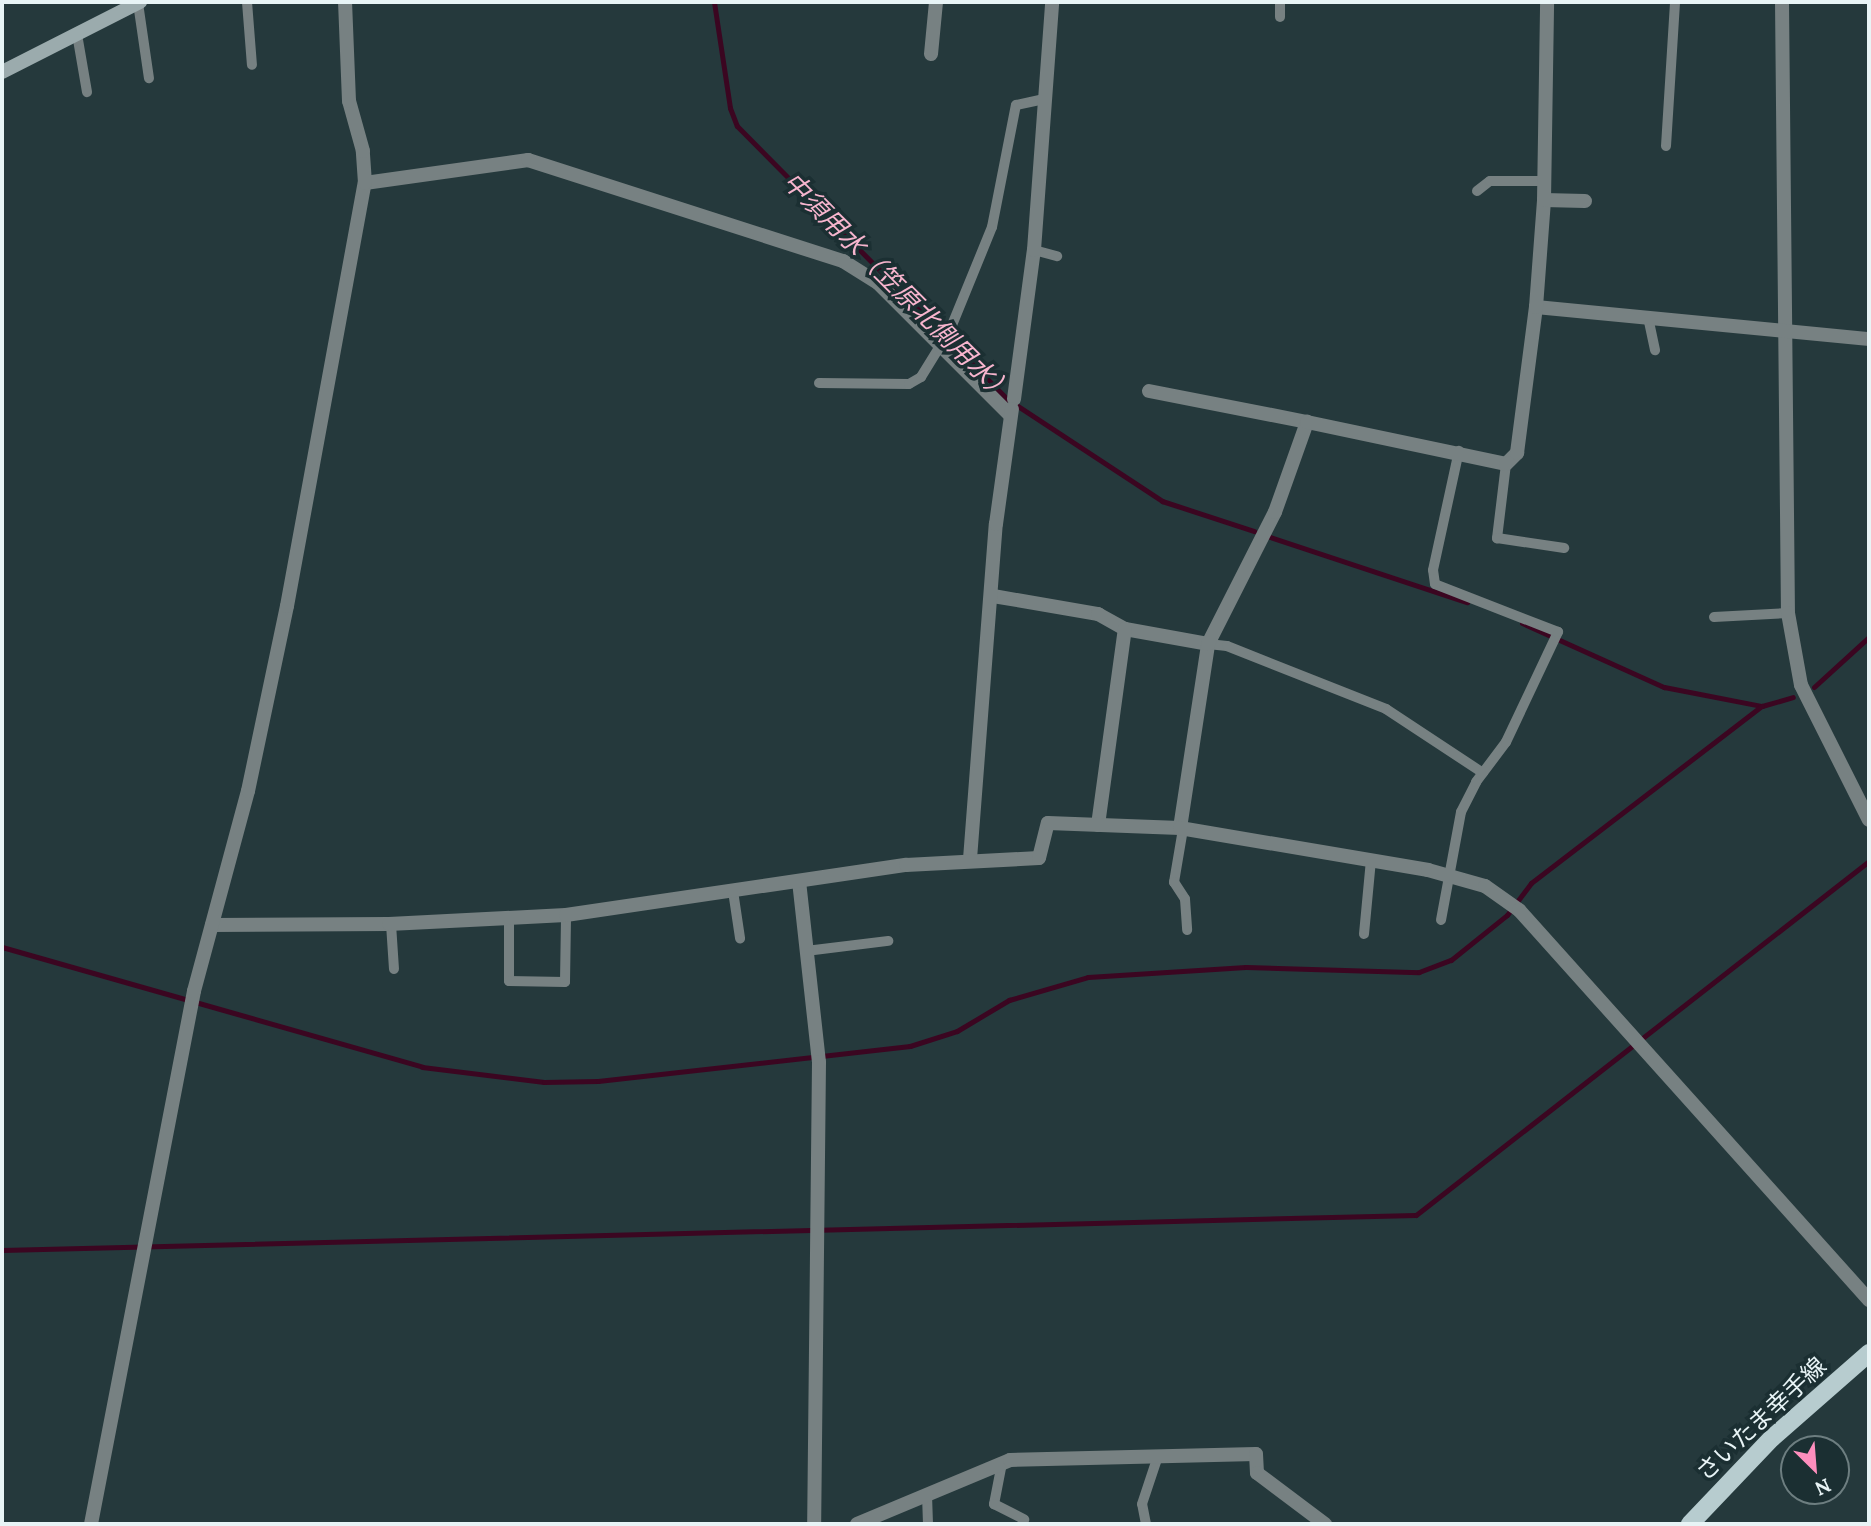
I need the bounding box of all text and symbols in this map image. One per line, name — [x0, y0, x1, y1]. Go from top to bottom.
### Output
water label: 中須用水（笠原北側用水） — [777, 166, 1019, 408]
street label: さいたま幸手線 — [1690, 1351, 1832, 1487]
north arrow — [1780, 1435, 1850, 1505]
text: N — [1811, 1473, 1835, 1501]

